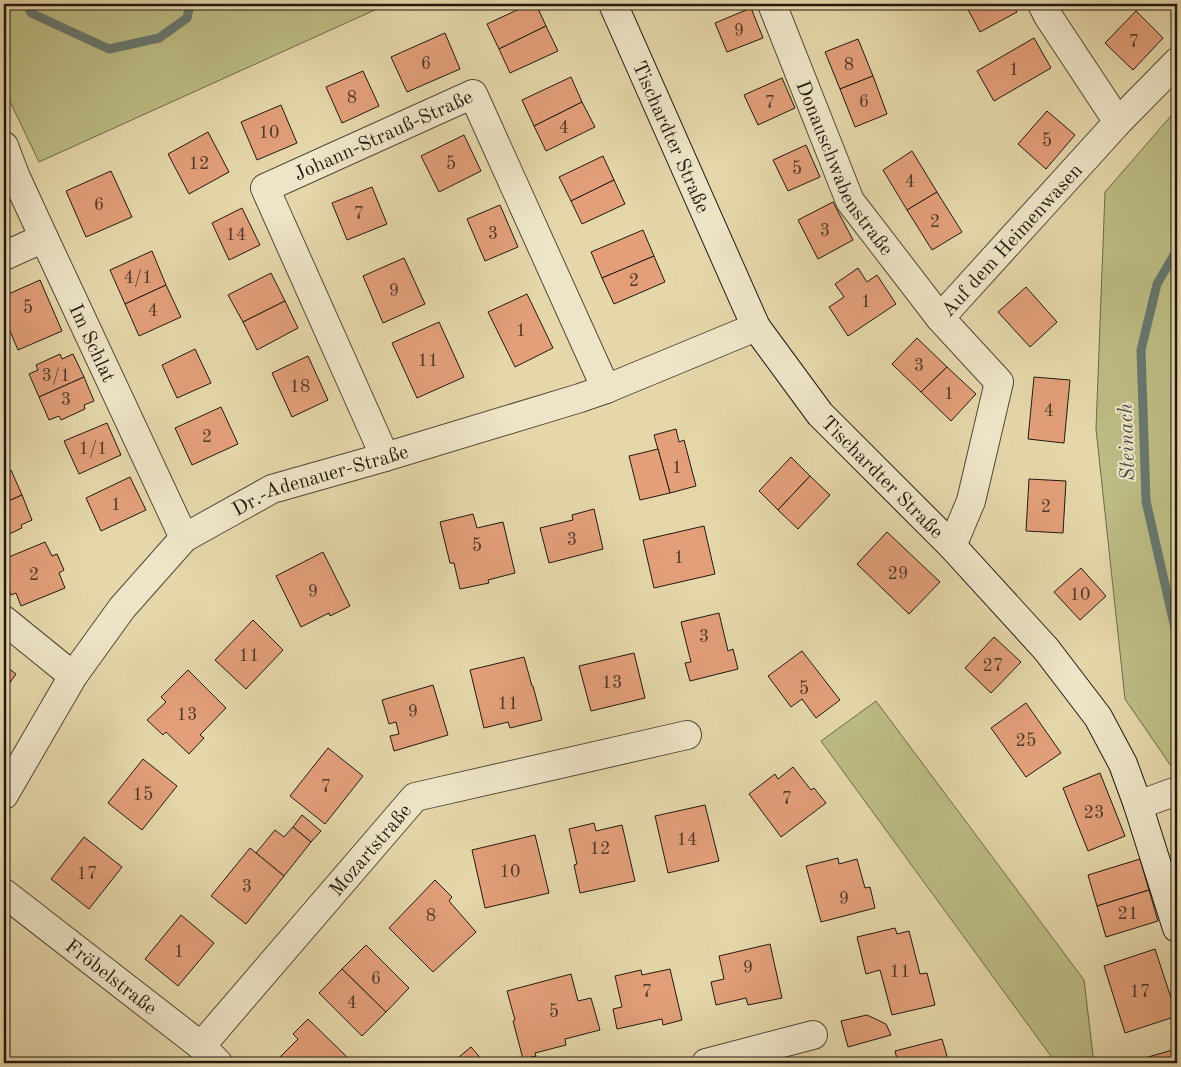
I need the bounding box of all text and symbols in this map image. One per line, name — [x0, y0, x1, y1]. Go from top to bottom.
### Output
house number: 9 — [734, 22, 744, 40]
house number: 7 — [1129, 33, 1139, 51]
house number: 6 — [421, 55, 431, 73]
house number: 8 — [844, 56, 854, 74]
street label: Tischardter Straße — [628, 58, 712, 216]
house number: 1 — [1009, 61, 1019, 79]
street label: Donauschwabenstraße — [791, 78, 896, 260]
street label: Johann-Strauß-Straße — [291, 87, 476, 186]
house number: 8 — [347, 89, 357, 107]
house number: 6 — [859, 93, 869, 111]
house number: 7 — [765, 94, 775, 112]
house number: 4 — [559, 119, 569, 137]
house number: 10 — [259, 124, 279, 142]
house number: 5 — [1042, 132, 1052, 150]
house number: 12 — [189, 155, 209, 173]
house number: 5 — [446, 155, 456, 173]
house number: 5 — [792, 160, 802, 178]
street label: Auf dem Heimenwasen — [938, 160, 1087, 321]
house number: 4 — [905, 173, 915, 191]
house number: 6 — [94, 196, 104, 214]
house number: 7 — [354, 205, 364, 223]
house number: 2 — [930, 213, 940, 231]
house number: 3 — [820, 222, 830, 240]
house number: 3 — [488, 225, 498, 243]
house number: 14 — [226, 226, 246, 244]
house number: 4/1 — [124, 269, 152, 287]
house number: 2 — [629, 272, 639, 290]
house number: 9 — [389, 282, 399, 300]
house number: 1 — [861, 293, 871, 311]
house number: 5 — [23, 299, 33, 317]
street label: Im Schlat — [64, 301, 118, 386]
house number: 4 — [148, 302, 158, 320]
house number: 1 — [516, 322, 526, 340]
house number: 11 — [418, 352, 438, 370]
house number: 3 — [914, 357, 924, 375]
house number: 3/1 — [42, 367, 70, 385]
house number: 18 — [290, 378, 310, 396]
house number: 1 — [944, 385, 954, 403]
house number: 3 — [61, 391, 71, 409]
house number: 4 — [1044, 402, 1054, 420]
water label: Steinach — [1116, 402, 1139, 481]
street label: Tischardter Straße — [816, 413, 946, 543]
house number: 2 — [202, 428, 212, 446]
house number: 1/1 — [79, 440, 107, 458]
street label: Dr.-Adenauer-Straße — [229, 443, 411, 521]
house number: 1 — [672, 459, 682, 477]
house number: 1 — [111, 496, 121, 514]
house number: 2 — [1041, 498, 1051, 516]
house number: 3 — [567, 531, 577, 549]
house number: 5 — [472, 537, 482, 555]
house number: 1 — [674, 549, 684, 567]
house number: 29 — [888, 565, 908, 583]
house number: 2 — [29, 566, 39, 584]
house number: 9 — [308, 583, 318, 601]
house number: 10 — [1070, 586, 1090, 604]
house number: 3 — [699, 628, 709, 646]
house number: 11 — [239, 647, 259, 665]
house number: 27 — [983, 657, 1003, 675]
house number: 13 — [602, 674, 622, 692]
house number: 5 — [799, 680, 809, 698]
house number: 11 — [498, 695, 518, 713]
house number: 9 — [408, 703, 418, 721]
house number: 13 — [177, 706, 197, 724]
house number: 25 — [1016, 732, 1036, 750]
house number: 7 — [321, 778, 331, 796]
house number: 15 — [133, 786, 153, 804]
house number: 7 — [782, 790, 792, 808]
street label: Mozartstraße — [327, 801, 416, 901]
house number: 23 — [1084, 804, 1104, 822]
house number: 14 — [677, 831, 697, 849]
house number: 12 — [590, 840, 610, 858]
house number: 10 — [500, 863, 520, 881]
house number: 17 — [77, 865, 97, 883]
house number: 3 — [242, 878, 252, 896]
house number: 9 — [839, 890, 849, 908]
house number: 21 — [1118, 905, 1138, 923]
house number: 8 — [426, 907, 436, 925]
street label: Fröbelstraße — [61, 936, 160, 1020]
house number: 1 — [174, 943, 184, 961]
house number: 9 — [743, 959, 753, 977]
house number: 11 — [890, 963, 910, 981]
house number: 6 — [371, 970, 381, 988]
house number: 7 — [642, 983, 652, 1001]
house number: 17 — [1130, 983, 1150, 1001]
house number: 4 — [347, 994, 357, 1012]
house number: 5 — [549, 1003, 559, 1021]

